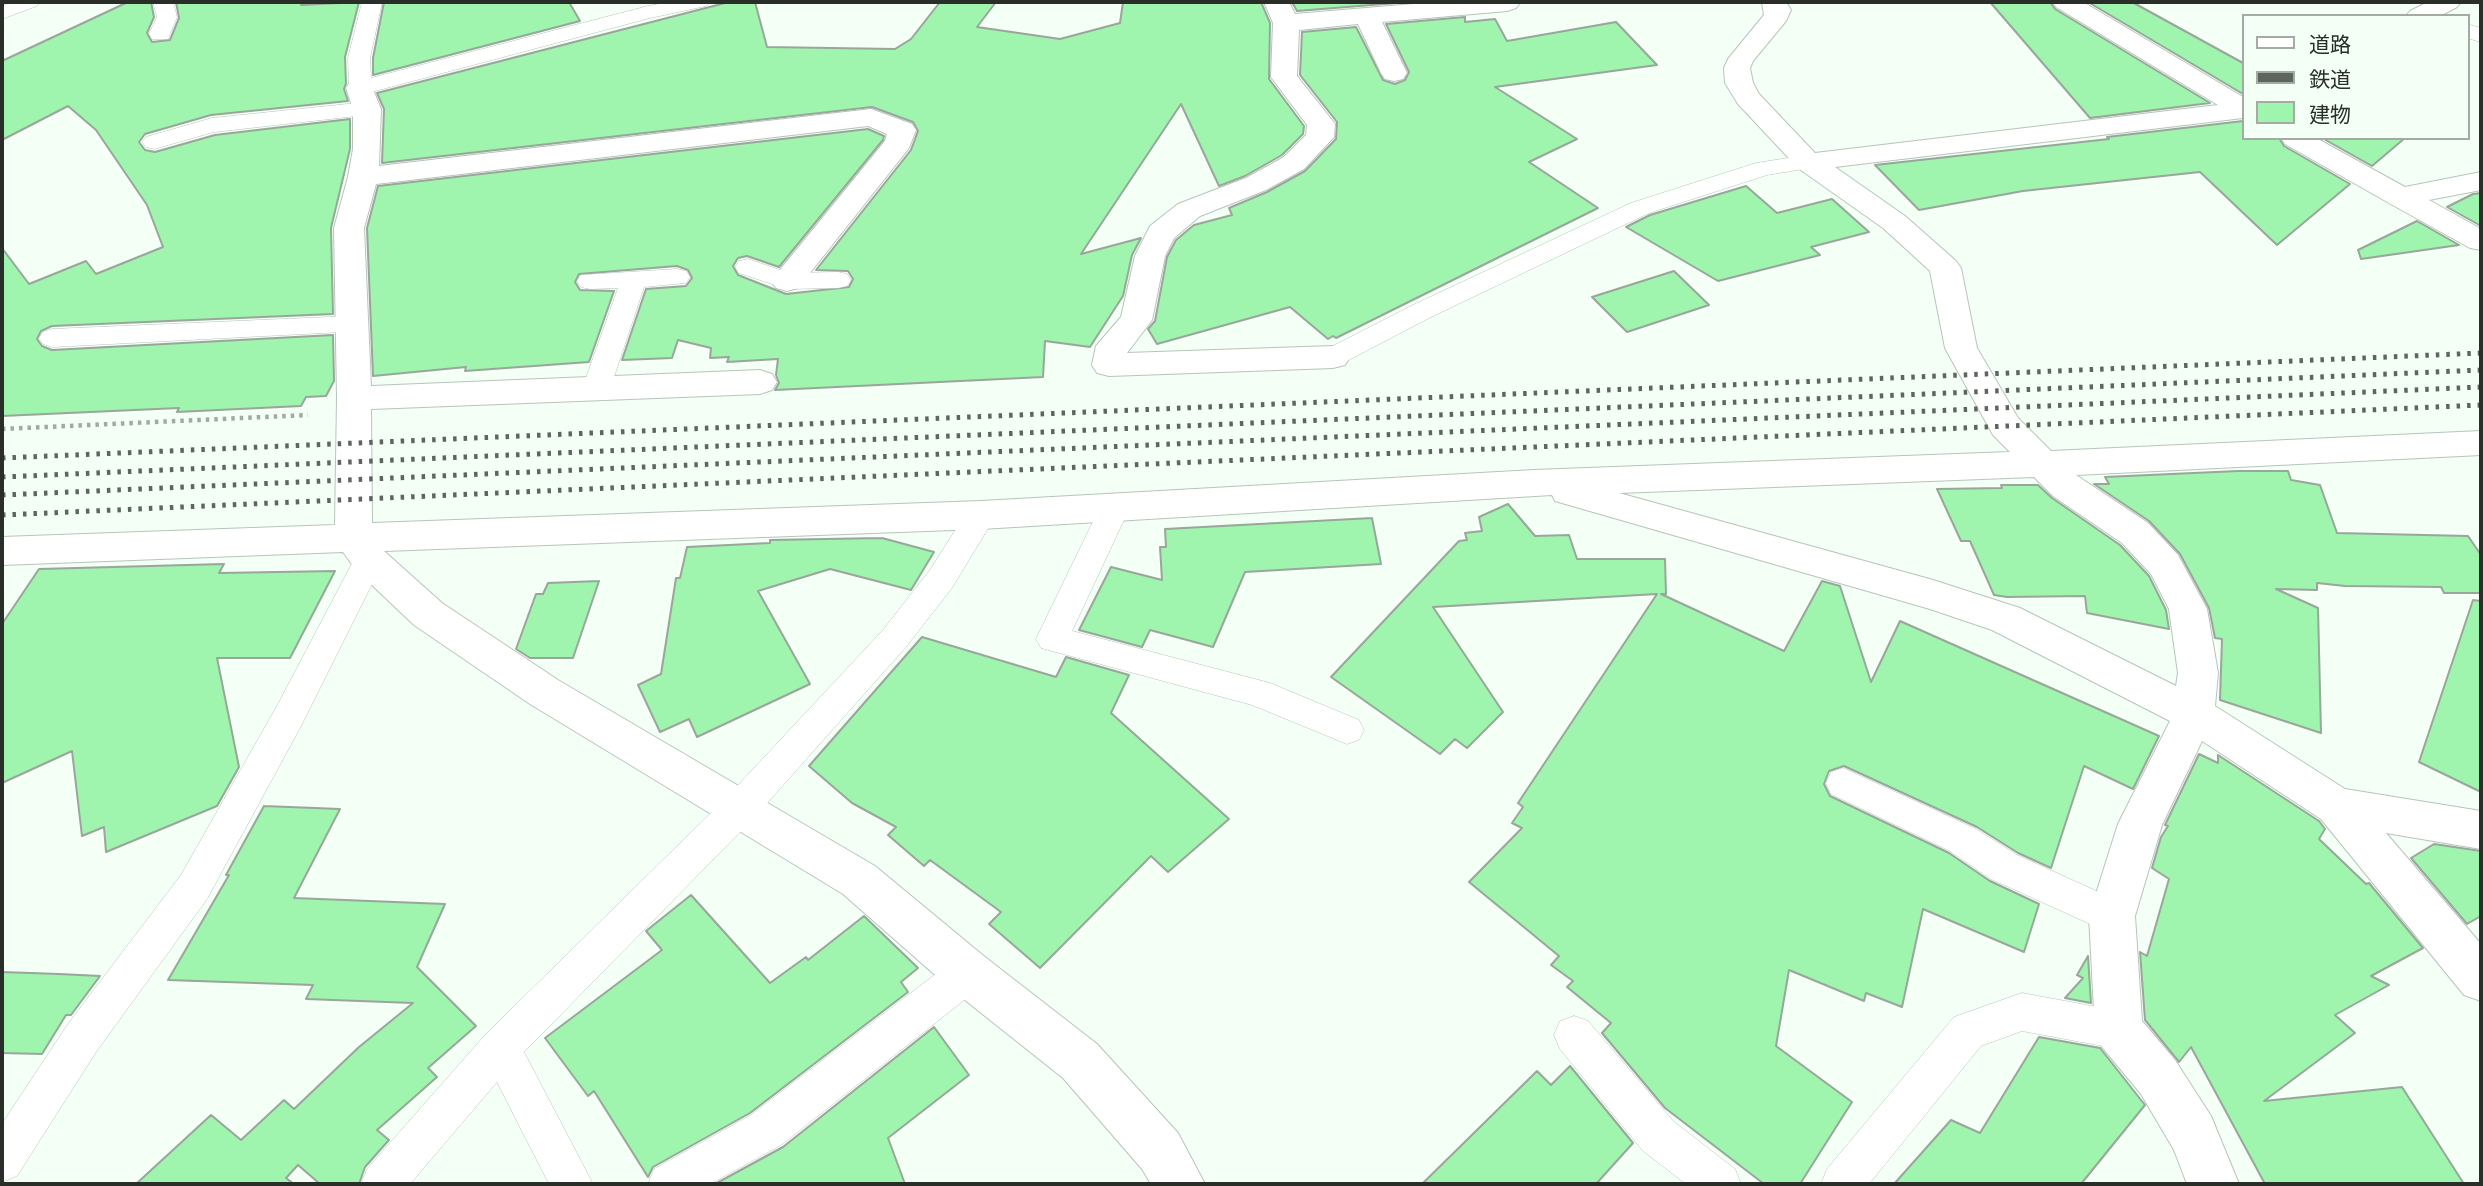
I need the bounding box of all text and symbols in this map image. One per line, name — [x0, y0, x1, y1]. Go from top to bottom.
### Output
legend — [2242, 14, 2469, 140]
text: 道路 — [2309, 32, 2351, 57]
text: 鉄道 — [2309, 67, 2351, 92]
text: 建物 — [2309, 102, 2351, 127]

